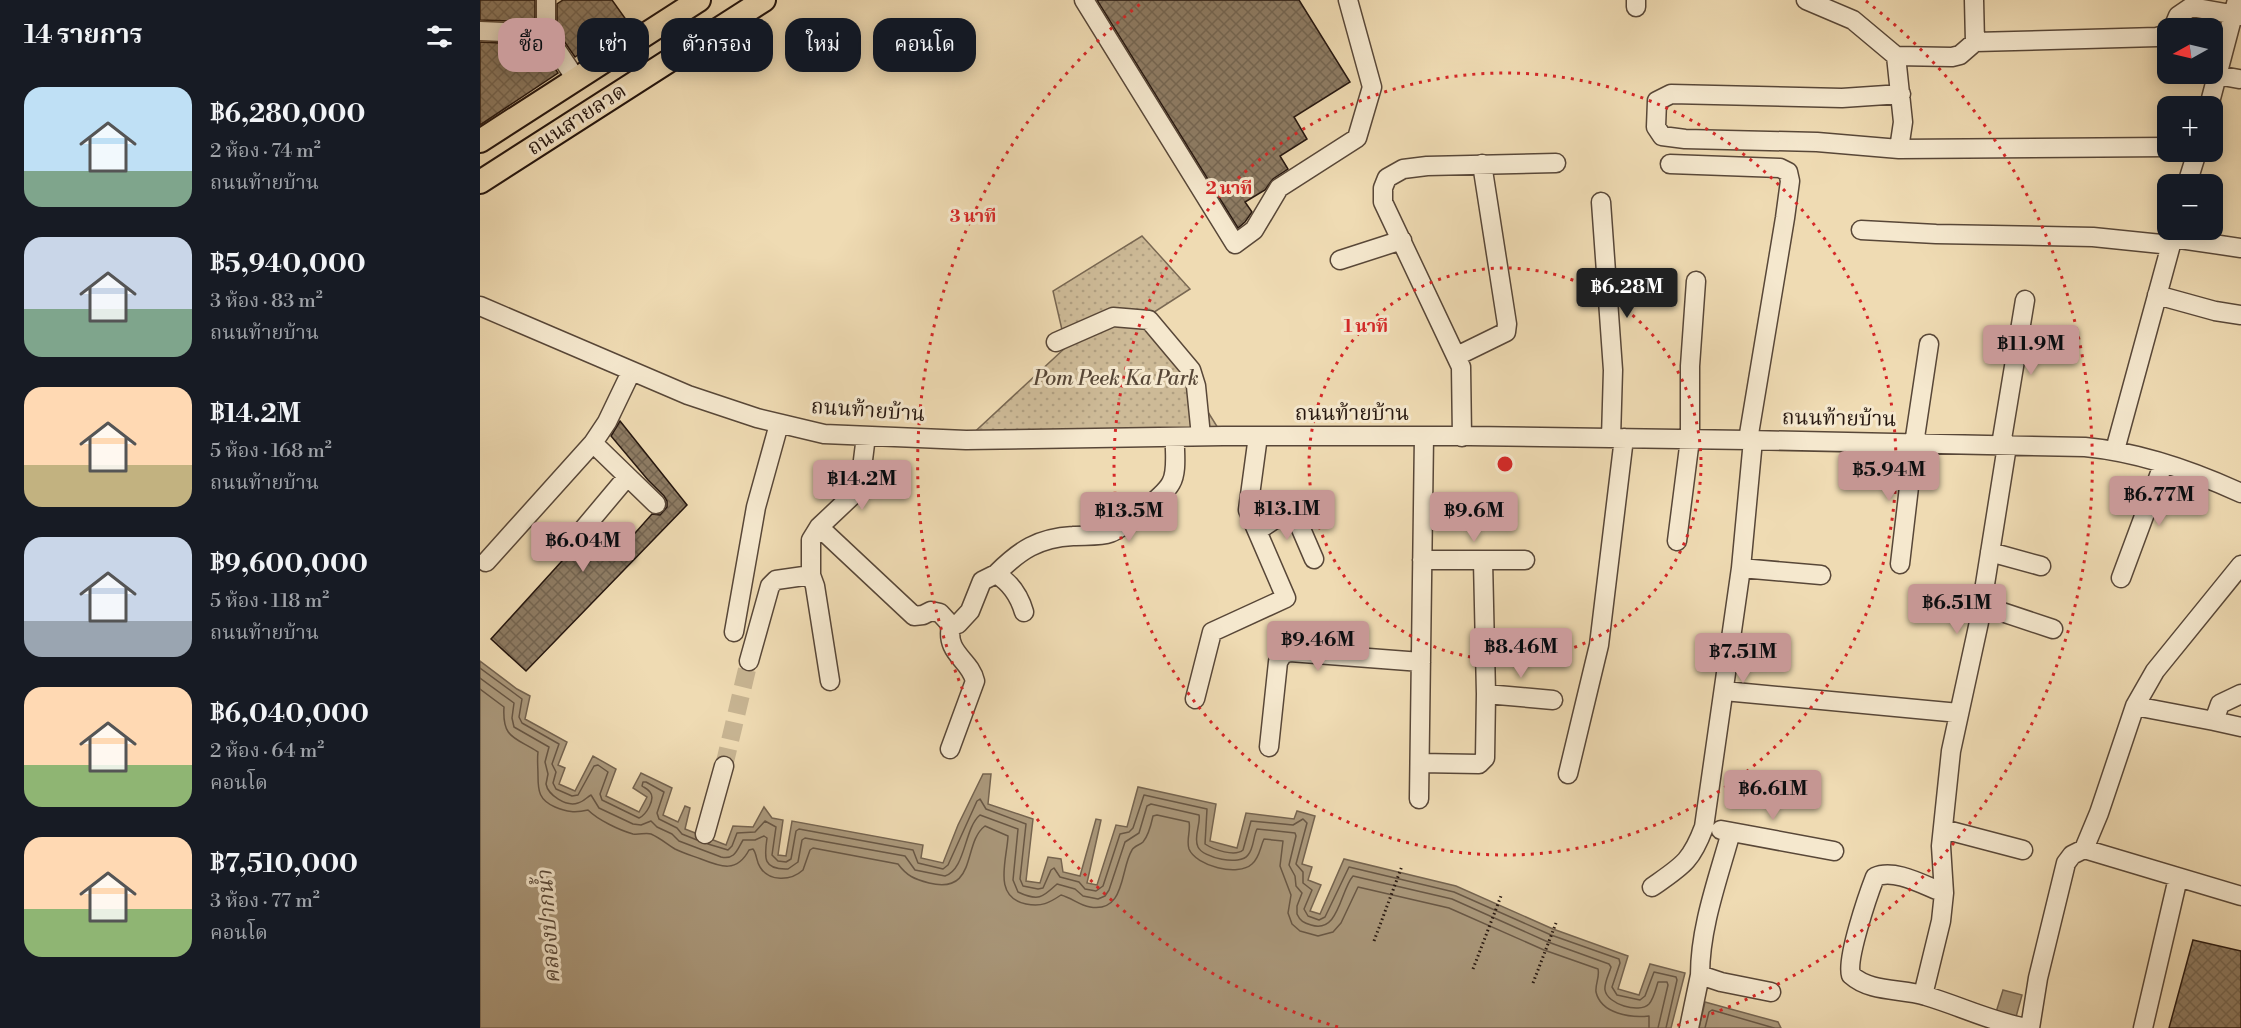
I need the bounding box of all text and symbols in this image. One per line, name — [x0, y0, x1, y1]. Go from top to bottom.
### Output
chip: ซื้อ — [498, 18, 565, 72]
chip: เช่า — [577, 18, 649, 72]
chip: ตัวกรอง — [661, 18, 773, 72]
chip: ใหม่ — [785, 18, 861, 72]
chip: คอนโด — [873, 18, 976, 72]
north arrow — [2157, 18, 2223, 84]
map controls — [2157, 18, 2223, 240]
text: 14 รายการ — [24, 19, 143, 51]
icon: filters — [423, 20, 456, 53]
street label: ถนนสายลวด — [522, 78, 632, 162]
button: + — [2157, 96, 2223, 162]
text: ฿6,280,000 — [210, 98, 365, 130]
icon: home — [72, 111, 144, 183]
text: 2 ห้อง · 74 m² — [210, 139, 321, 164]
text: ถนนท้ายบ้าน — [210, 171, 319, 196]
button: − — [2157, 174, 2223, 240]
text: 2 นาที — [1205, 177, 1253, 200]
text: 3 นาที — [950, 205, 996, 228]
text: ฿5,940,000 — [210, 248, 366, 280]
icon: home — [72, 261, 144, 333]
pin: ฿6.28M — [1578, 268, 1676, 319]
text: ฿6.28M — [1590, 275, 1664, 300]
text: 3 ห้อง · 83 m² — [210, 289, 323, 314]
text: 1 นาที — [1344, 315, 1388, 338]
text: ถนนท้ายบ้าน — [210, 321, 319, 346]
pin: ฿11.9M — [1982, 325, 2080, 376]
text: ฿11.9M — [1997, 332, 2065, 357]
park label: Pom Peek Ka Park — [1032, 366, 1199, 392]
street label: ถนนท้ายบ้าน — [810, 394, 926, 428]
text: ฿14.2M — [210, 398, 301, 430]
street label: ถนนท้ายบ้าน — [1295, 401, 1409, 427]
street label: ถนนท้ายบ้าน — [1782, 405, 1897, 433]
icon: home — [72, 411, 144, 483]
text: 5 ห้อง · 168 m² — [210, 439, 332, 464]
pin: ฿5.94M — [1840, 451, 1938, 502]
centre of rings — [1495, 454, 1515, 474]
text: ฿5.94M — [1852, 458, 1926, 483]
pin: ฿14.2M — [813, 460, 911, 511]
text: ฿14.2M — [827, 467, 897, 492]
text: ถนนท้ายบ้าน — [210, 471, 319, 496]
pin: ฿6.77M — [2110, 476, 2208, 527]
text: ฿6.77M — [2123, 483, 2195, 508]
pin: ฿13.1M — [1238, 490, 1336, 541]
pin: ฿13.5M — [1080, 492, 1178, 543]
pin: ฿9.6M — [1432, 492, 1516, 543]
text: ฿13.1M — [1254, 497, 1320, 522]
text: ฿13.5M — [1094, 499, 1164, 524]
text: ฿9.6M — [1444, 499, 1504, 524]
pin: ฿6.04M — [534, 522, 632, 573]
text: ฿6.04M — [545, 529, 621, 554]
text: ฿9,600,000 — [210, 548, 368, 580]
icon: home — [72, 561, 144, 633]
pin: ฿6.51M — [1908, 584, 2006, 635]
text: 5 ห้อง · 118 m² — [210, 589, 329, 614]
text: ฿6.51M — [1922, 591, 1992, 616]
text: ถนนท้ายบ้าน — [210, 621, 319, 646]
pin: ฿9.46M — [1269, 621, 1367, 672]
text: ฿9.46M — [1281, 628, 1355, 653]
pin: ฿8.46M — [1472, 628, 1570, 679]
pin: ฿7.51M — [1694, 633, 1792, 684]
text: ฿8.46M — [1484, 635, 1558, 660]
text: ฿7.51M — [1709, 640, 1777, 665]
text: ฿6,040,000 — [210, 698, 369, 730]
icon: home — [72, 711, 144, 783]
text: 2 ห้อง · 64 m² — [210, 739, 324, 764]
pin: ฿6.61M — [1724, 770, 1822, 821]
text: คอนโด — [210, 771, 268, 796]
text: ฿6.61M — [1738, 777, 1808, 802]
text: ฿7,510,000 — [210, 848, 358, 880]
icon: home — [72, 861, 144, 933]
water label: คลองปากน้ำ — [527, 868, 566, 985]
text: 3 ห้อง · 77 m² — [210, 889, 320, 914]
text: คอนโด — [210, 921, 268, 946]

